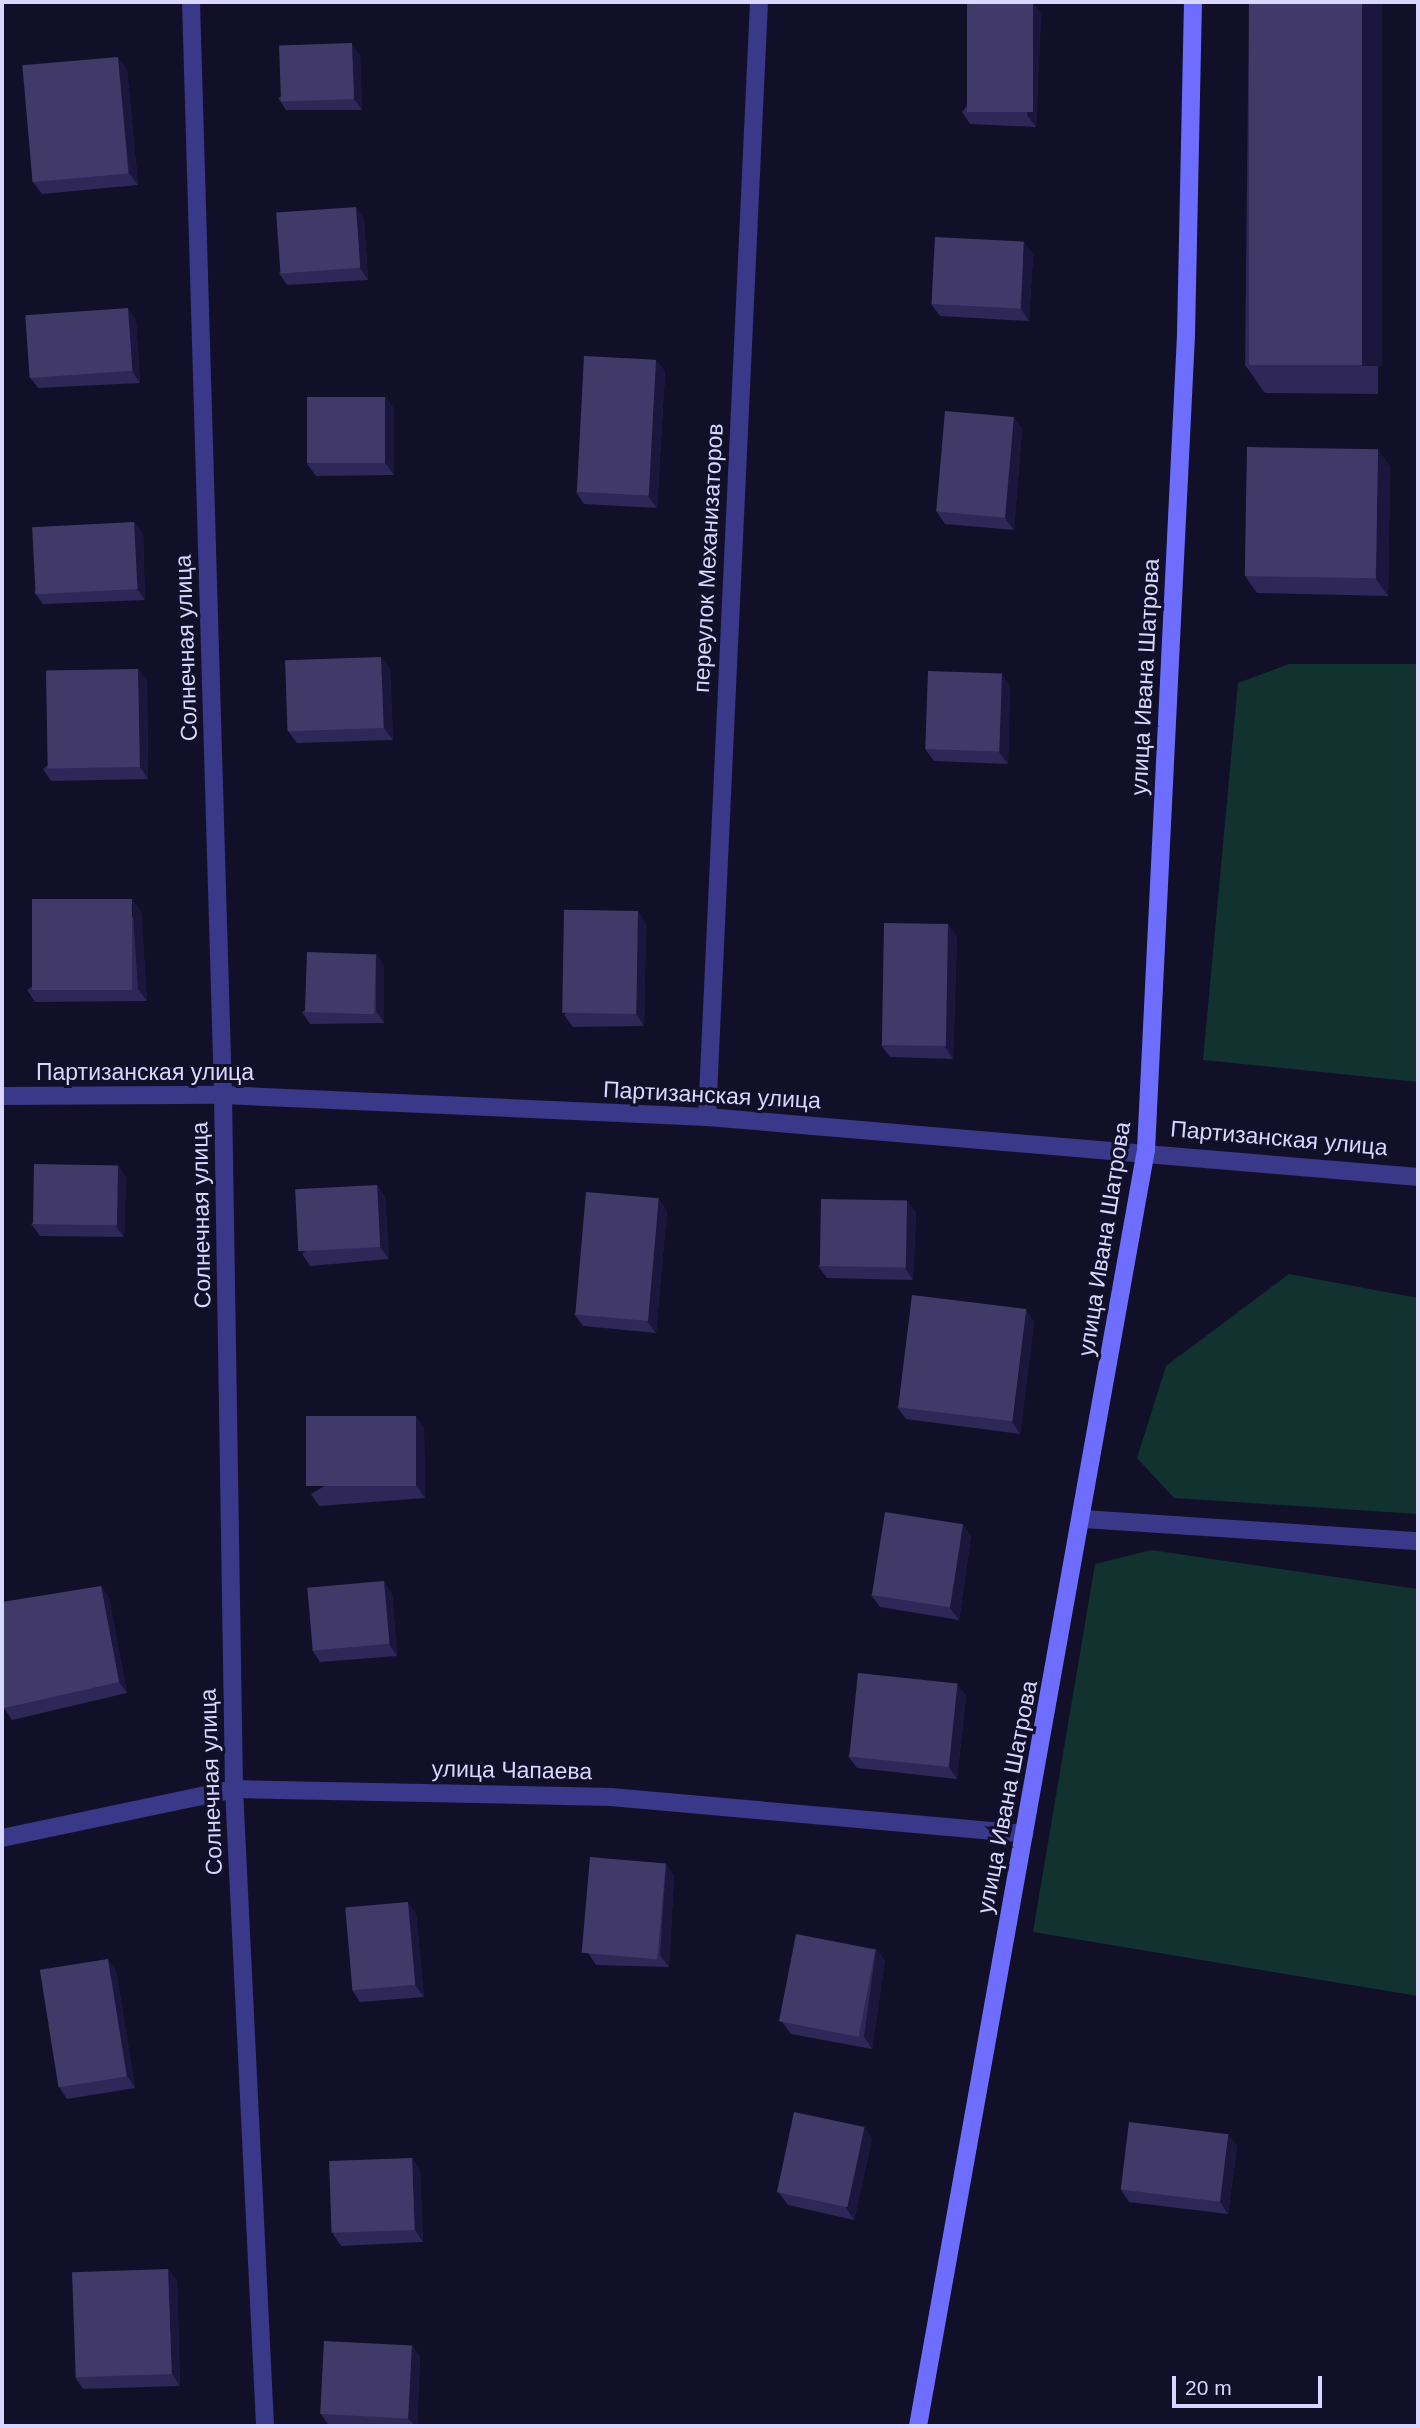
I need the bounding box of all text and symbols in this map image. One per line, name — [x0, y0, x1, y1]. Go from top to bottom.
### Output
street label: переулок Механизаторов — [687, 423, 729, 693]
street label: Солнечная улица — [169, 554, 203, 742]
street label: улица Ивана Шатрова — [1125, 558, 1165, 796]
street label: Партизанская улица — [36, 1058, 254, 1086]
street label: Партизанская улица — [602, 1076, 822, 1114]
street label: Партизанская улица — [1169, 1115, 1389, 1161]
street label: улица Ивана Шатрова — [1072, 1120, 1136, 1358]
street label: Солнечная улица — [186, 1121, 216, 1309]
street label: улица Ивана Шатрова — [971, 1678, 1043, 1916]
street label: Солнечная улица — [194, 1688, 228, 1876]
street label: улица Чапаева — [432, 1755, 592, 1785]
scale bar — [1175, 2362, 1326, 2406]
text: 20 m — [1185, 2376, 1232, 2399]

